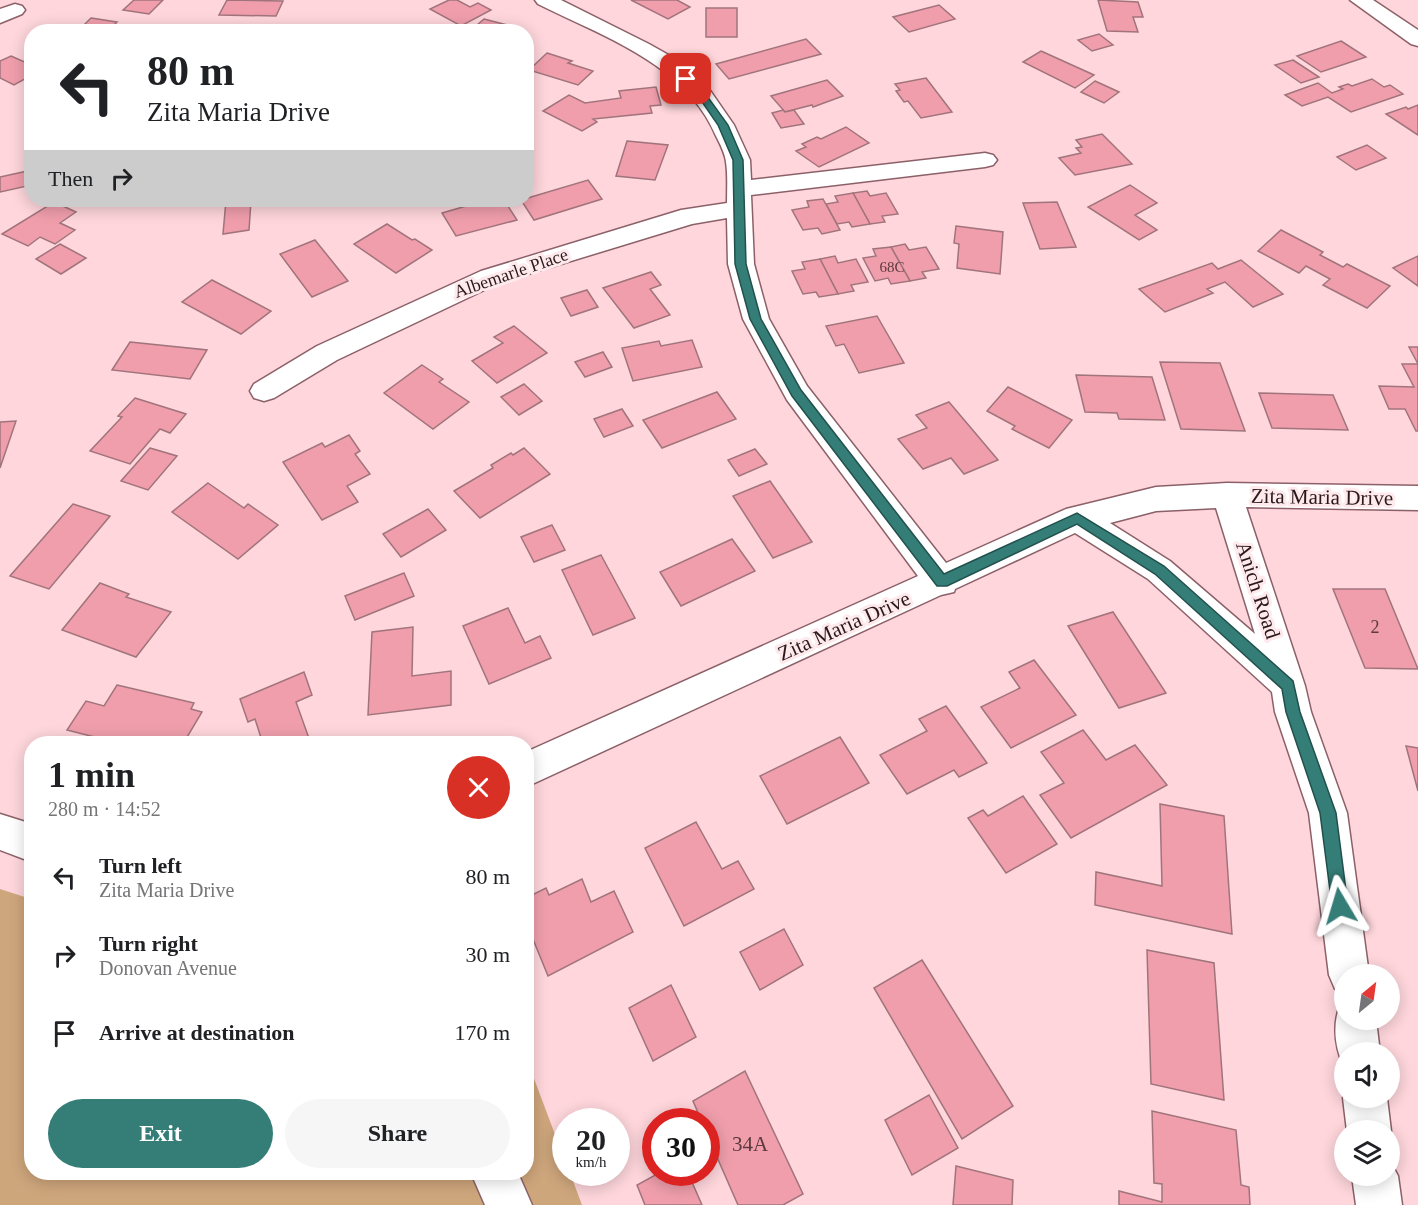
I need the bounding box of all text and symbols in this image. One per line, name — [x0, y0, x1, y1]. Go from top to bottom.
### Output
icon: left — [48, 48, 126, 126]
text: 80 m — [147, 48, 235, 94]
pin — [660, 53, 711, 104]
icon: arrive — [669, 62, 702, 95]
text: Zita Maria Drive — [147, 97, 330, 127]
icon: right — [105, 162, 138, 195]
text: Then — [48, 166, 93, 191]
street label: Albemarle Place — [451, 244, 571, 302]
house number: 68C — [879, 259, 905, 275]
street label: Zita Maria Drive — [1251, 484, 1393, 510]
street label: Anich Road — [1231, 538, 1285, 642]
street label: Zita Maria Drive — [774, 586, 914, 666]
house number: 2 — [1371, 617, 1380, 637]
text: 1 min — [48, 755, 135, 795]
button: close — [447, 756, 510, 819]
text: 280 m · 14:52 — [48, 798, 161, 820]
text: Turn left — [99, 853, 182, 878]
icon: left — [48, 861, 81, 894]
text: 80 m — [465, 864, 510, 889]
position arrow — [1308, 874, 1372, 938]
text: Zita Maria Drive — [99, 879, 235, 901]
text: Turn right — [99, 931, 198, 956]
icon: right — [48, 939, 81, 972]
text: 30 m — [465, 942, 510, 967]
text: Donovan Avenue — [99, 957, 237, 979]
north arrow — [1334, 964, 1400, 1030]
map controls — [1334, 964, 1400, 1186]
icon: arrive — [48, 1017, 81, 1050]
text: Arrive at destination — [99, 1020, 295, 1045]
text: 170 m — [454, 1020, 510, 1045]
button: sound — [1334, 1042, 1400, 1108]
button: Exit — [48, 1099, 273, 1168]
button: Share — [285, 1099, 510, 1168]
speed limit sign: 30 — [642, 1108, 720, 1186]
button: layers — [1334, 1120, 1400, 1186]
text: 20 — [576, 1123, 606, 1156]
house number: 34A — [732, 1132, 769, 1156]
text: km/h — [576, 1154, 606, 1170]

